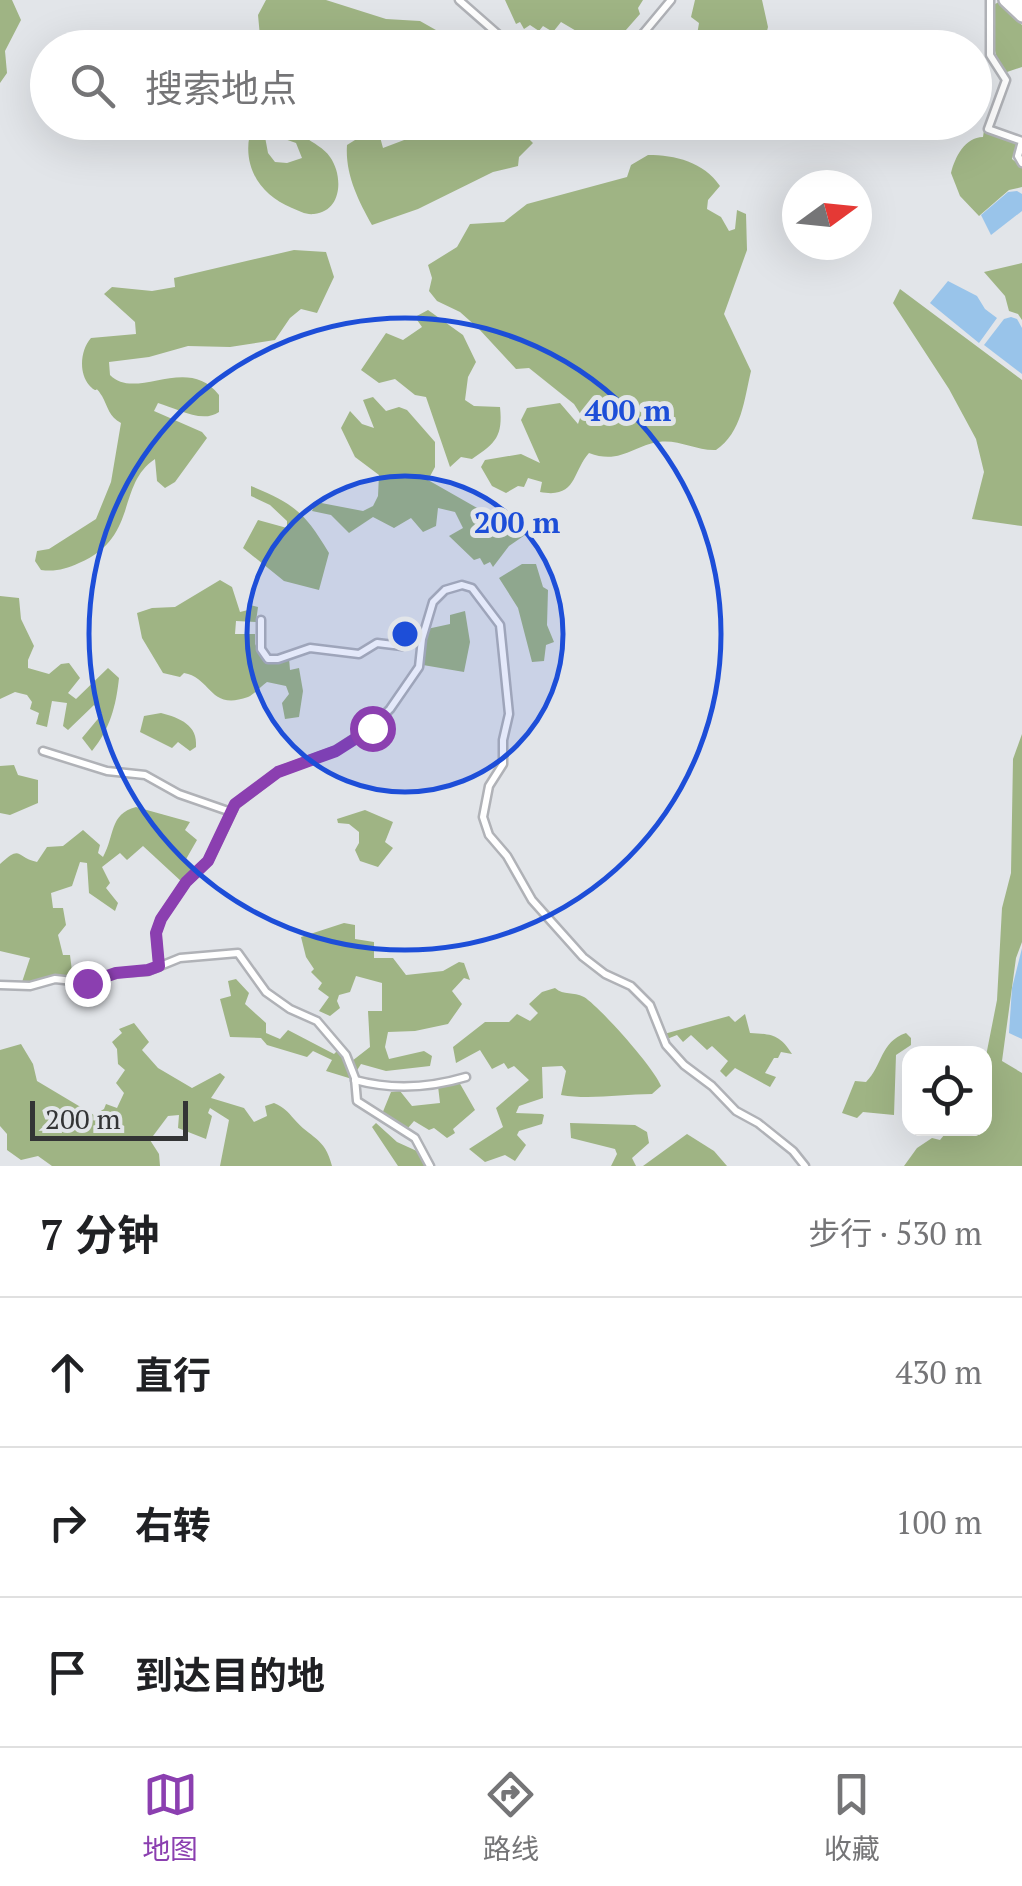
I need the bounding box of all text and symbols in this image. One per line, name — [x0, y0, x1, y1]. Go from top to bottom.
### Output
search box — [30, 30, 992, 140]
icon: search — [65, 58, 120, 113]
text: 搜索地点 — [145, 63, 297, 113]
north arrow — [782, 170, 872, 260]
text: 400 m — [585, 390, 672, 430]
text: 200 m — [474, 502, 561, 542]
centre of rings — [387, 616, 423, 652]
route start — [350, 706, 396, 752]
route end — [65, 961, 111, 1007]
map controls — [902, 1046, 992, 1136]
button: locate — [902, 1046, 992, 1136]
scale bar — [30, 1096, 188, 1140]
text: 200 m — [45, 1100, 121, 1137]
text: 7 分钟 — [40, 1206, 159, 1262]
text: 步行 · 530 m — [808, 1212, 982, 1254]
icon: ahead — [40, 1345, 95, 1400]
text: 直行 — [135, 1350, 211, 1400]
text: 430 m — [895, 1351, 982, 1393]
icon: right — [40, 1495, 95, 1550]
text: 右转 — [135, 1500, 211, 1550]
text: 100 m — [895, 1501, 982, 1543]
icon: arrive — [40, 1645, 95, 1700]
text: 到达目的地 — [135, 1650, 325, 1700]
tab: 地图 — [142, 1767, 198, 1867]
tab: 路线 — [483, 1767, 539, 1867]
tab: 收藏 — [824, 1767, 880, 1867]

